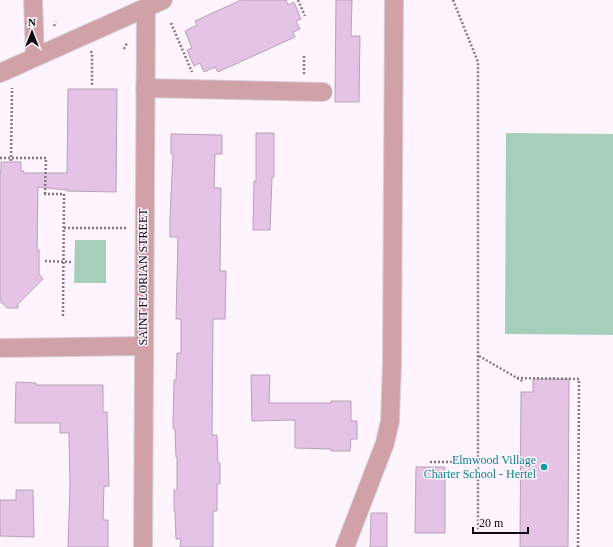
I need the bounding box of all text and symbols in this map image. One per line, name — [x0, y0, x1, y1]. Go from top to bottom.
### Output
north arrow — [12, 12, 52, 52]
text: N — [28, 16, 36, 28]
street label: SAINT FLORIAN STREET — [136, 208, 150, 346]
place label: Elmwood Village Charter School - Hertel — [424, 453, 537, 481]
marker: Elmwood Village Charter School - Hertel — [539, 462, 549, 472]
scale bar — [473, 509, 528, 535]
text: 20 m — [479, 516, 504, 530]

